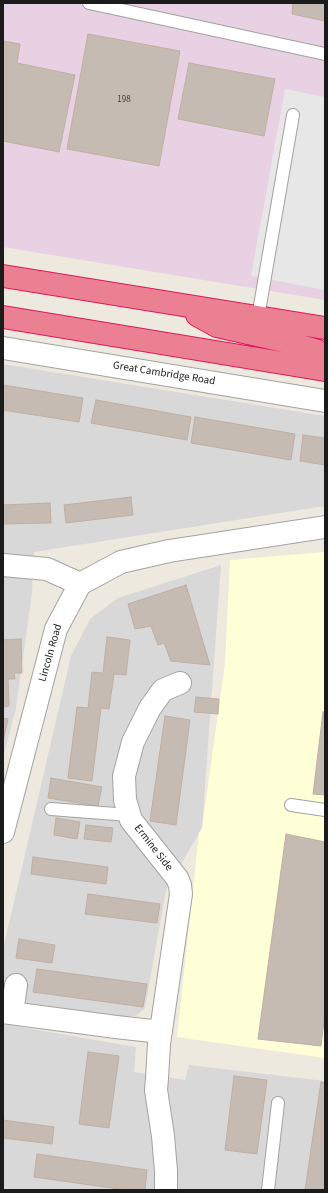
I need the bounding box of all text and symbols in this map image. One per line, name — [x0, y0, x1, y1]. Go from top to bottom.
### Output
house number: 198 — [117, 95, 131, 105]
street label: Great Cambridge Road — [112, 359, 216, 389]
street label: Lincoln Road — [36, 623, 66, 683]
street label: Ermine Side — [131, 822, 175, 874]

